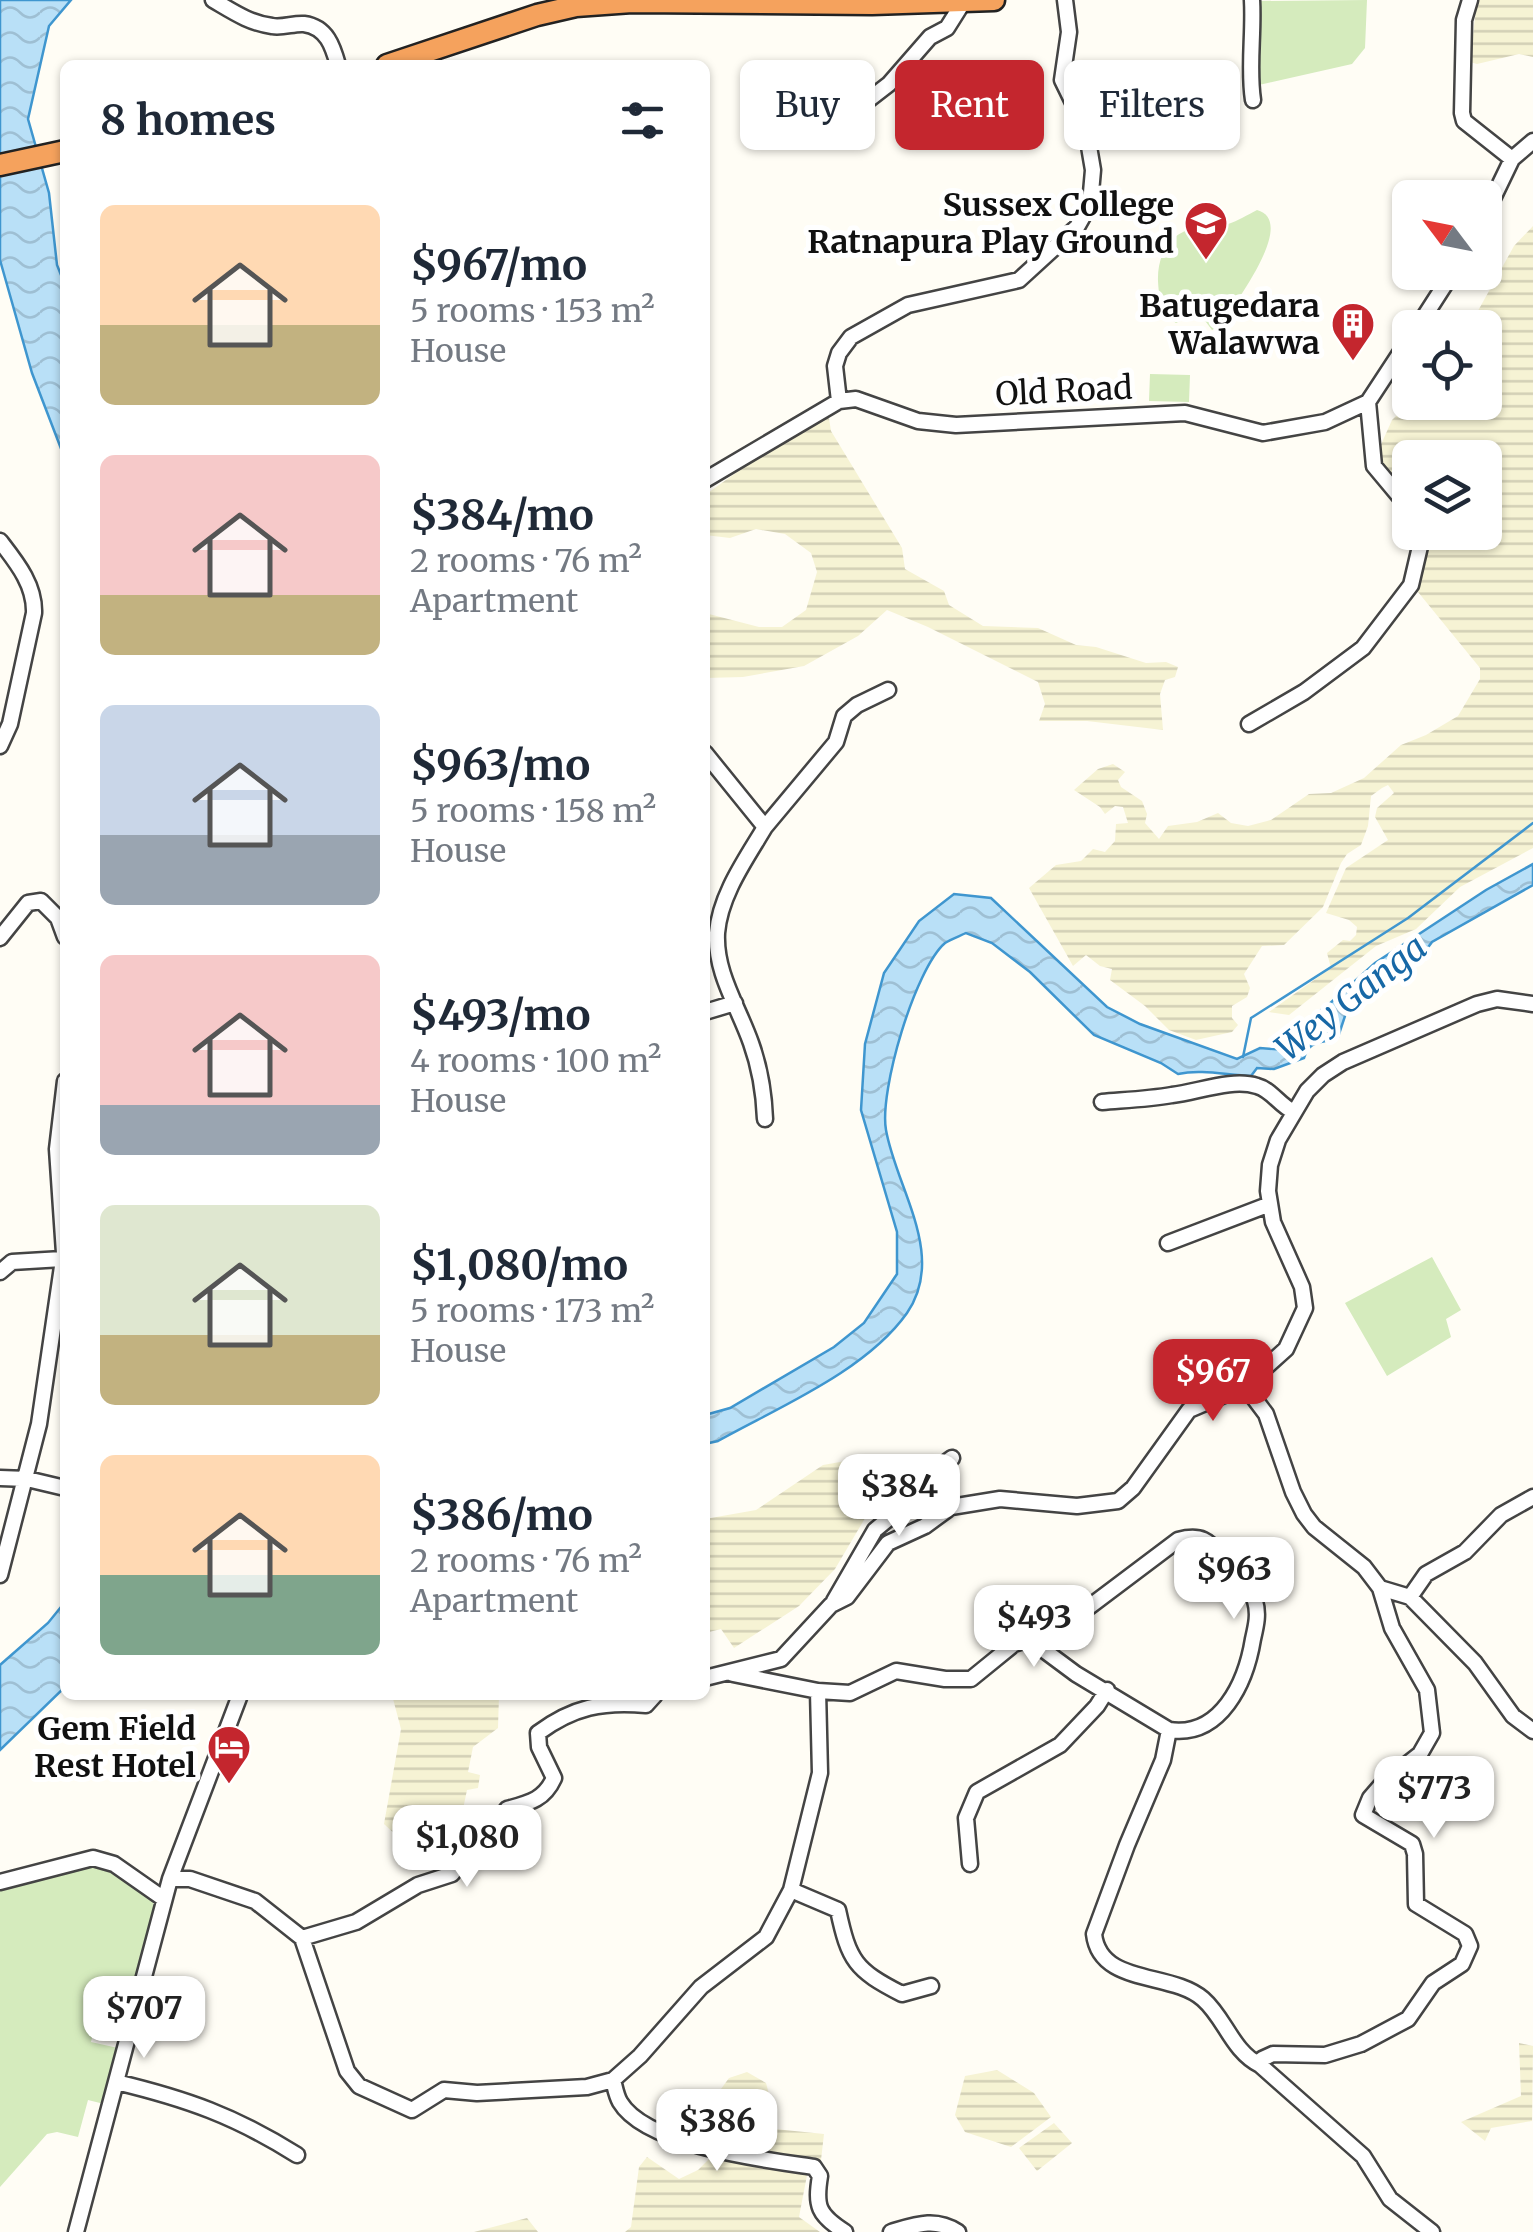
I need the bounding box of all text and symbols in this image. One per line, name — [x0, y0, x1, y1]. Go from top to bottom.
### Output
chip: Buy — [740, 60, 875, 150]
chip: Rent — [895, 60, 1044, 150]
chip: Filters — [1064, 60, 1240, 150]
icon: filters — [615, 93, 670, 148]
text: 8 homes — [100, 94, 276, 146]
north arrow — [1392, 180, 1502, 290]
map controls — [1392, 180, 1502, 550]
place label: Sussex College Ratnapura Play Ground — [807, 185, 1174, 262]
school or university icon: Sussex College Ratnapura Play Ground — [1183, 200, 1229, 261]
text: $967/mo — [410, 239, 587, 291]
icon: home — [180, 245, 300, 365]
place label: Batugedara Walawwa — [1139, 286, 1320, 363]
text: 5 rooms · 153 m² — [410, 291, 655, 331]
building icon: Batugedara Walawwa — [1330, 301, 1376, 362]
button: locate — [1392, 310, 1502, 420]
text: House — [410, 331, 506, 371]
street label: Old Road — [994, 367, 1134, 415]
button: layers — [1392, 440, 1502, 550]
text: $384/mo — [410, 489, 594, 541]
icon: home — [180, 495, 300, 615]
text: 2 rooms · 76 m² — [410, 541, 642, 581]
text: Apartment — [410, 581, 578, 621]
text: $963/mo — [410, 739, 590, 791]
icon: home — [180, 745, 300, 865]
text: 5 rooms · 158 m² — [410, 791, 656, 831]
text: House — [410, 831, 506, 871]
water label: Wey Ganga — [1267, 925, 1435, 1071]
text: $493/mo — [410, 989, 590, 1041]
icon: home — [180, 995, 300, 1115]
text: 4 rooms · 100 m² — [410, 1041, 661, 1081]
text: House — [410, 1081, 506, 1121]
text: $1,080/mo — [410, 1239, 628, 1291]
icon: home — [180, 1245, 300, 1365]
text: 5 rooms · 173 m² — [410, 1291, 654, 1331]
text: House — [410, 1331, 506, 1371]
pin: $967 — [1154, 1339, 1272, 1424]
text: $967 — [1175, 1351, 1251, 1391]
pin: $384 — [840, 1454, 958, 1539]
text: $384 — [860, 1466, 938, 1506]
text: $386/mo — [410, 1489, 593, 1541]
icon: home — [180, 1495, 300, 1615]
pin: $963 — [1175, 1537, 1293, 1622]
text: 2 rooms · 76 m² — [410, 1541, 642, 1581]
text: $963 — [1196, 1549, 1272, 1589]
text: Apartment — [410, 1581, 578, 1621]
pin: $493 — [975, 1585, 1093, 1670]
text: $493 — [996, 1597, 1072, 1637]
place label: Gem Field Rest Hotel — [34, 1709, 196, 1786]
hotel icon: Gem Field Rest Hotel — [206, 1724, 252, 1785]
pin: $773 — [1375, 1756, 1493, 1841]
text: $773 — [1396, 1768, 1472, 1808]
pin: $1,080 — [386, 1805, 548, 1890]
text: $1,080 — [414, 1817, 520, 1857]
pin: $707 — [85, 1976, 203, 2061]
text: $707 — [105, 1988, 183, 2028]
pin: $386 — [658, 2089, 776, 2174]
text: $386 — [678, 2101, 756, 2141]

